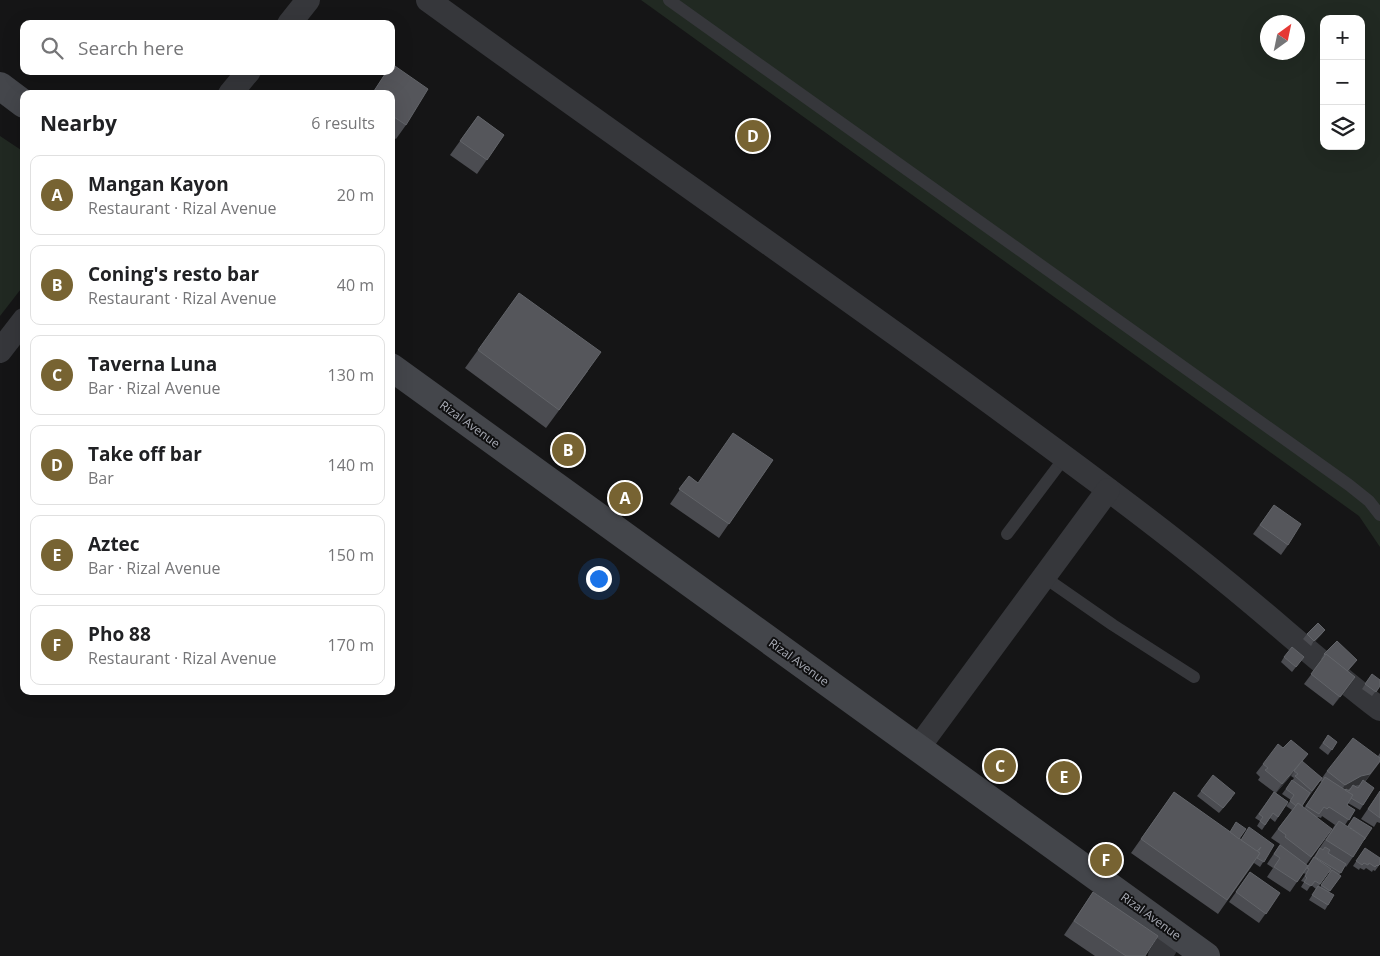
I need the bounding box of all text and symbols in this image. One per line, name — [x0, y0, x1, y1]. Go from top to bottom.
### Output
north arrow — [1260, 15, 1305, 60]
map controls — [1320, 15, 1365, 150]
button: + — [1320, 15, 1365, 60]
search box — [20, 20, 395, 75]
icon: search — [38, 34, 66, 62]
text: Search here — [78, 35, 184, 61]
button: − — [1320, 60, 1365, 105]
button: layers — [1320, 105, 1365, 150]
text: Nearby — [40, 109, 117, 137]
text: 6 results — [311, 112, 375, 134]
pin: D — [737, 117, 769, 155]
text: Mangan Kayon — [88, 171, 229, 197]
text: A — [51, 184, 63, 206]
text: 20 m — [337, 184, 374, 206]
text: Restaurant · Rizal Avenue — [88, 197, 277, 219]
text: Coning's resto bar — [88, 261, 259, 287]
text: B — [52, 274, 62, 296]
text: 40 m — [337, 274, 374, 296]
text: Restaurant · Rizal Avenue — [88, 287, 277, 309]
text: Taverna Luna — [88, 351, 217, 377]
text: C — [52, 364, 62, 386]
text: 130 m — [328, 364, 374, 386]
text: Bar · Rizal Avenue — [88, 377, 220, 399]
street label: Rizal Avenue — [436, 396, 504, 452]
pin: B — [552, 431, 584, 469]
text: Take off bar — [88, 441, 202, 467]
text: D — [51, 454, 63, 476]
text: 140 m — [328, 454, 374, 476]
text: Bar — [88, 467, 114, 489]
pin: A — [609, 479, 641, 517]
text: Aztec — [88, 531, 140, 557]
text: E — [53, 544, 61, 566]
text: 150 m — [328, 544, 374, 566]
text: Bar · Rizal Avenue — [88, 557, 220, 579]
your location — [586, 566, 612, 592]
text: Pho 88 — [88, 621, 151, 647]
text: F — [53, 634, 61, 656]
text: 170 m — [328, 634, 374, 656]
street label: Rizal Avenue — [765, 634, 833, 690]
text: Restaurant · Rizal Avenue — [88, 647, 277, 669]
pin: C — [984, 747, 1016, 785]
pin: E — [1048, 758, 1080, 796]
pin: F — [1090, 841, 1122, 879]
street label: Rizal Avenue — [1117, 888, 1185, 944]

